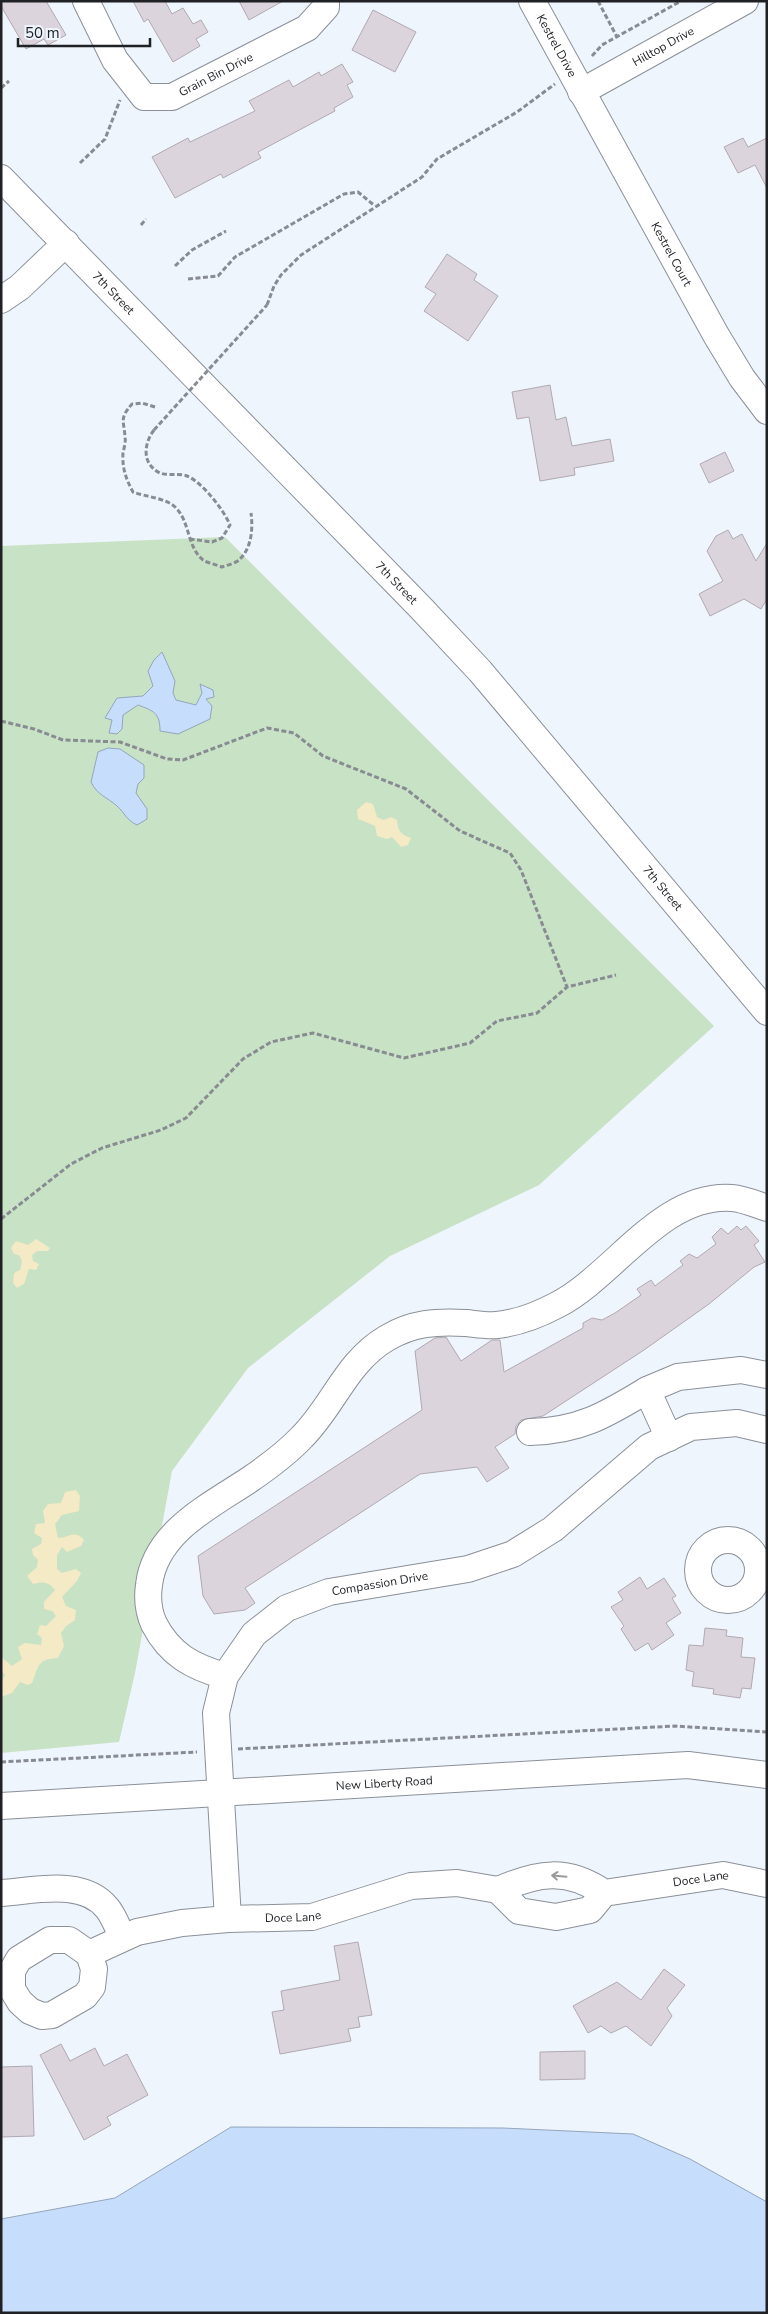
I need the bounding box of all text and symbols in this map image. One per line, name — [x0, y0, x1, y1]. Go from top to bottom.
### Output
street label: Kestrel Drive — [533, 11, 580, 80]
scale bar — [18, 15, 150, 47]
text: 50 m — [25, 23, 60, 43]
street label: Hilltop Drive — [629, 23, 697, 70]
street label: Grain Bin Drive — [176, 49, 256, 100]
street label: Kestrel Court — [647, 219, 696, 290]
street label: 7th Street — [89, 268, 139, 319]
street label: 7th Street — [372, 558, 422, 608]
street label: 7th Street — [639, 862, 687, 914]
street label: Compassion Drive — [331, 1568, 429, 1599]
street label: New Liberty Road — [335, 1772, 433, 1794]
street label: Doce Lane — [672, 1867, 730, 1890]
one-way arrow — [552, 1872, 568, 1881]
street label: Doce Lane — [265, 1907, 323, 1926]

